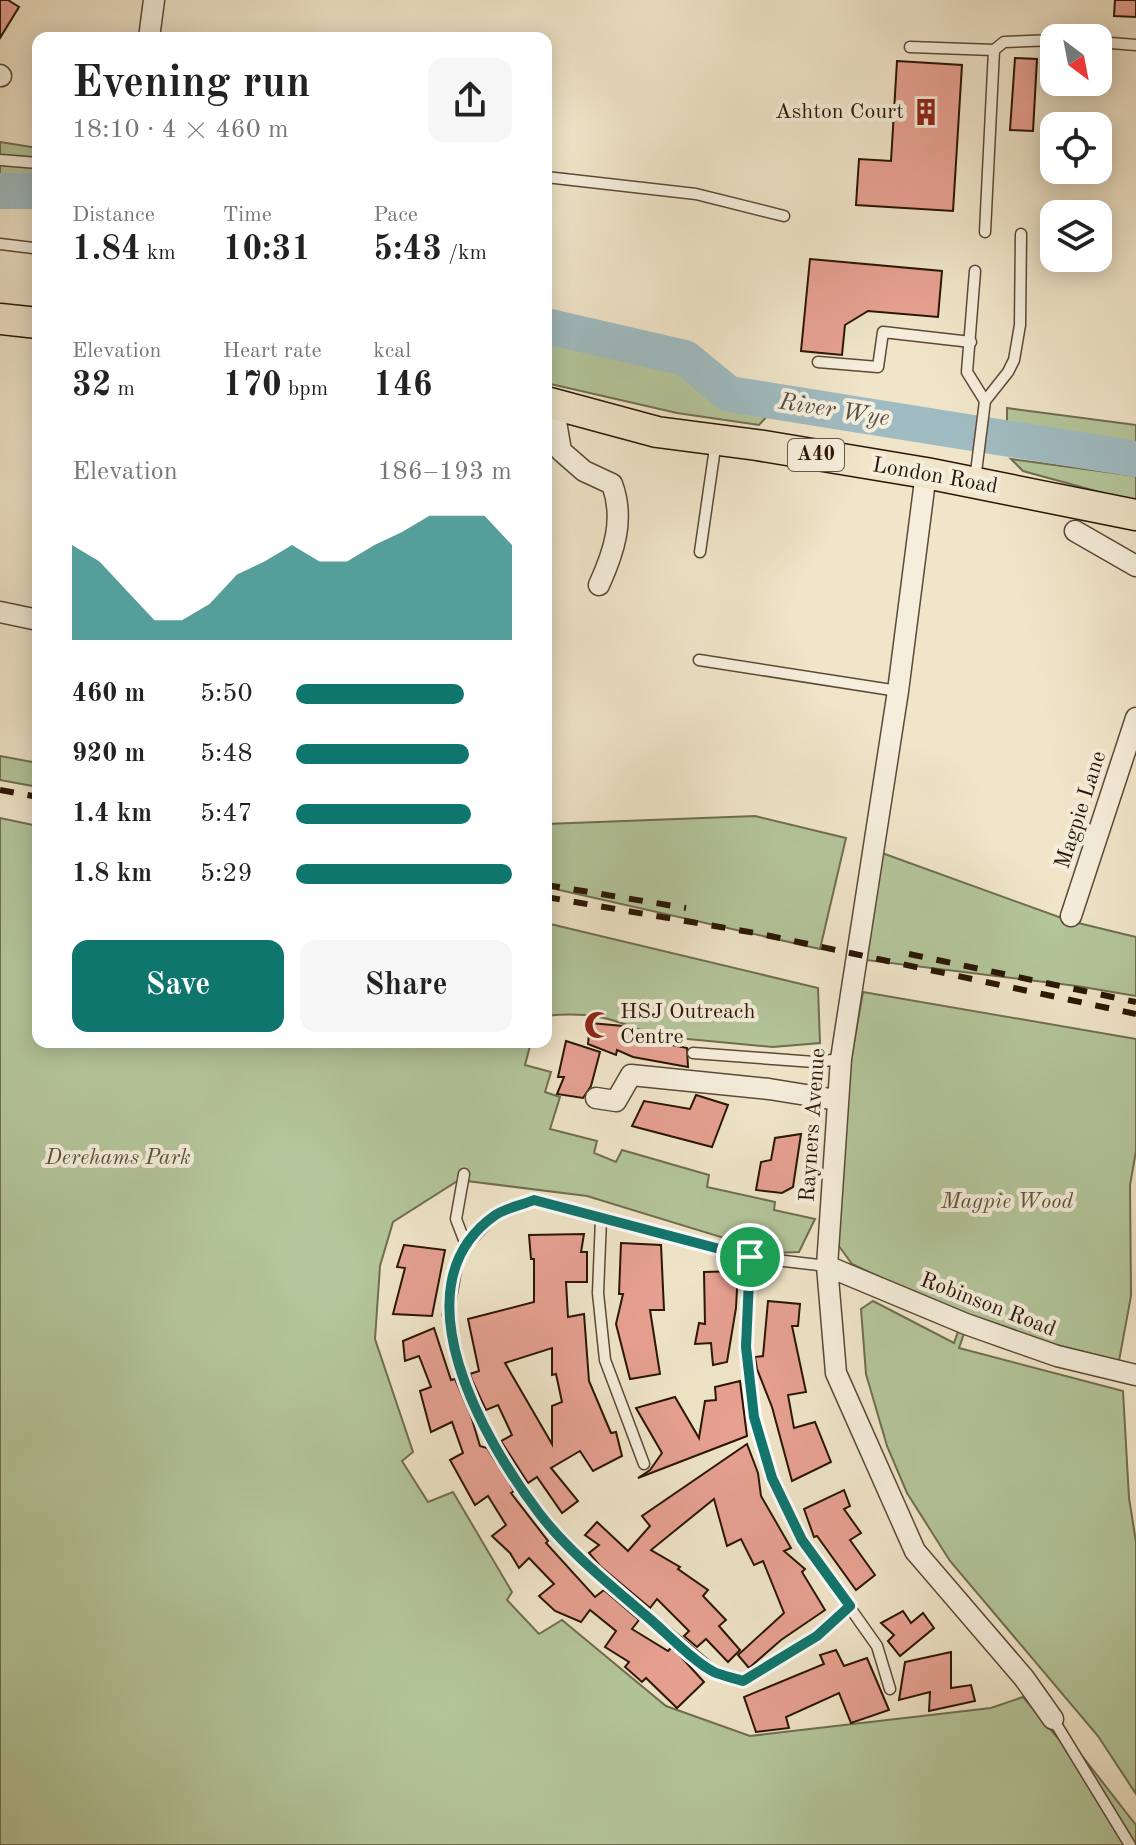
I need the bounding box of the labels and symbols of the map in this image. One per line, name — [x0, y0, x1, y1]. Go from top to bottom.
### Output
north arrow — [1040, 24, 1112, 96]
building icon: Ashton Court — [911, 97, 941, 127]
place label: Ashton Court — [775, 101, 904, 123]
water label: River Wye — [776, 390, 891, 432]
road number: A40 — [788, 439, 844, 471]
street label: London Road — [871, 454, 999, 498]
street label: Magpie Lane — [1052, 748, 1110, 872]
place label: HSJ Outreach Centre — [620, 1001, 755, 1048]
mosque icon: HSJ Outreach Centre — [583, 1010, 613, 1040]
street label: Rayners Avenue — [797, 1047, 829, 1203]
park label: Derehams Park — [44, 1147, 191, 1169]
park label: Magpie Wood — [940, 1191, 1073, 1213]
pin — [716, 1223, 784, 1291]
street label: Robinson Road — [917, 1269, 1059, 1341]

